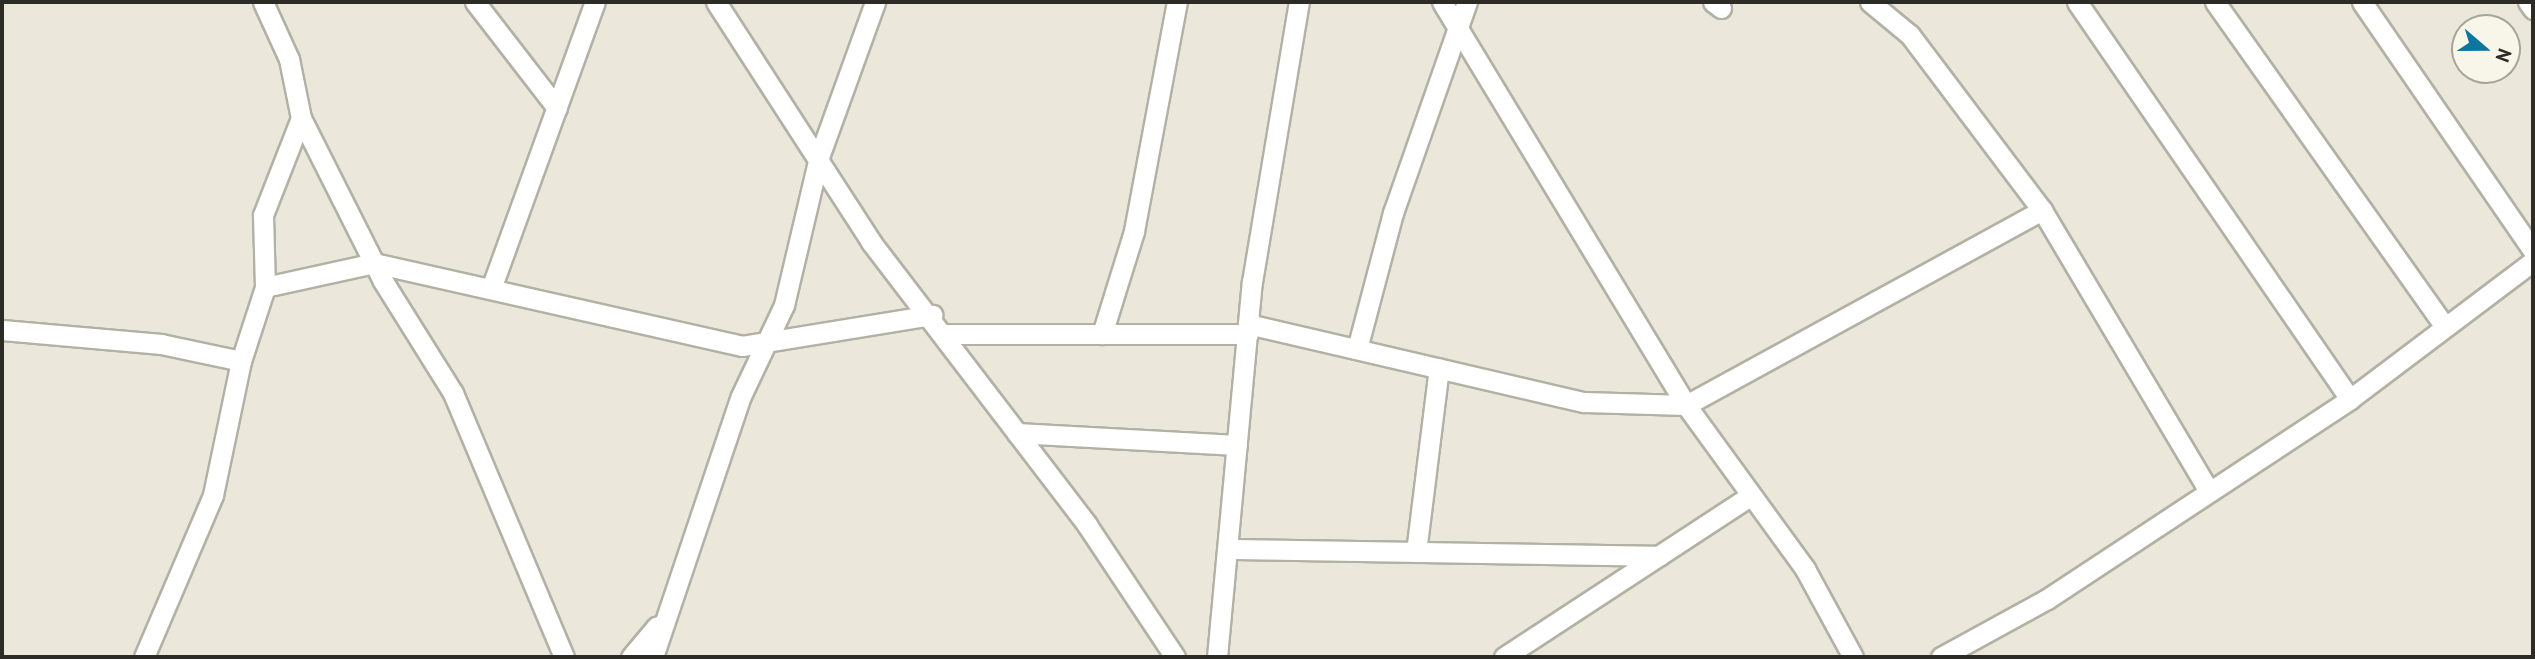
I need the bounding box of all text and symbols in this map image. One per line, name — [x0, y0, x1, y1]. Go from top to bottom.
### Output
north arrow — [2451, 14, 2521, 84]
text: N — [2490, 46, 2517, 65]

